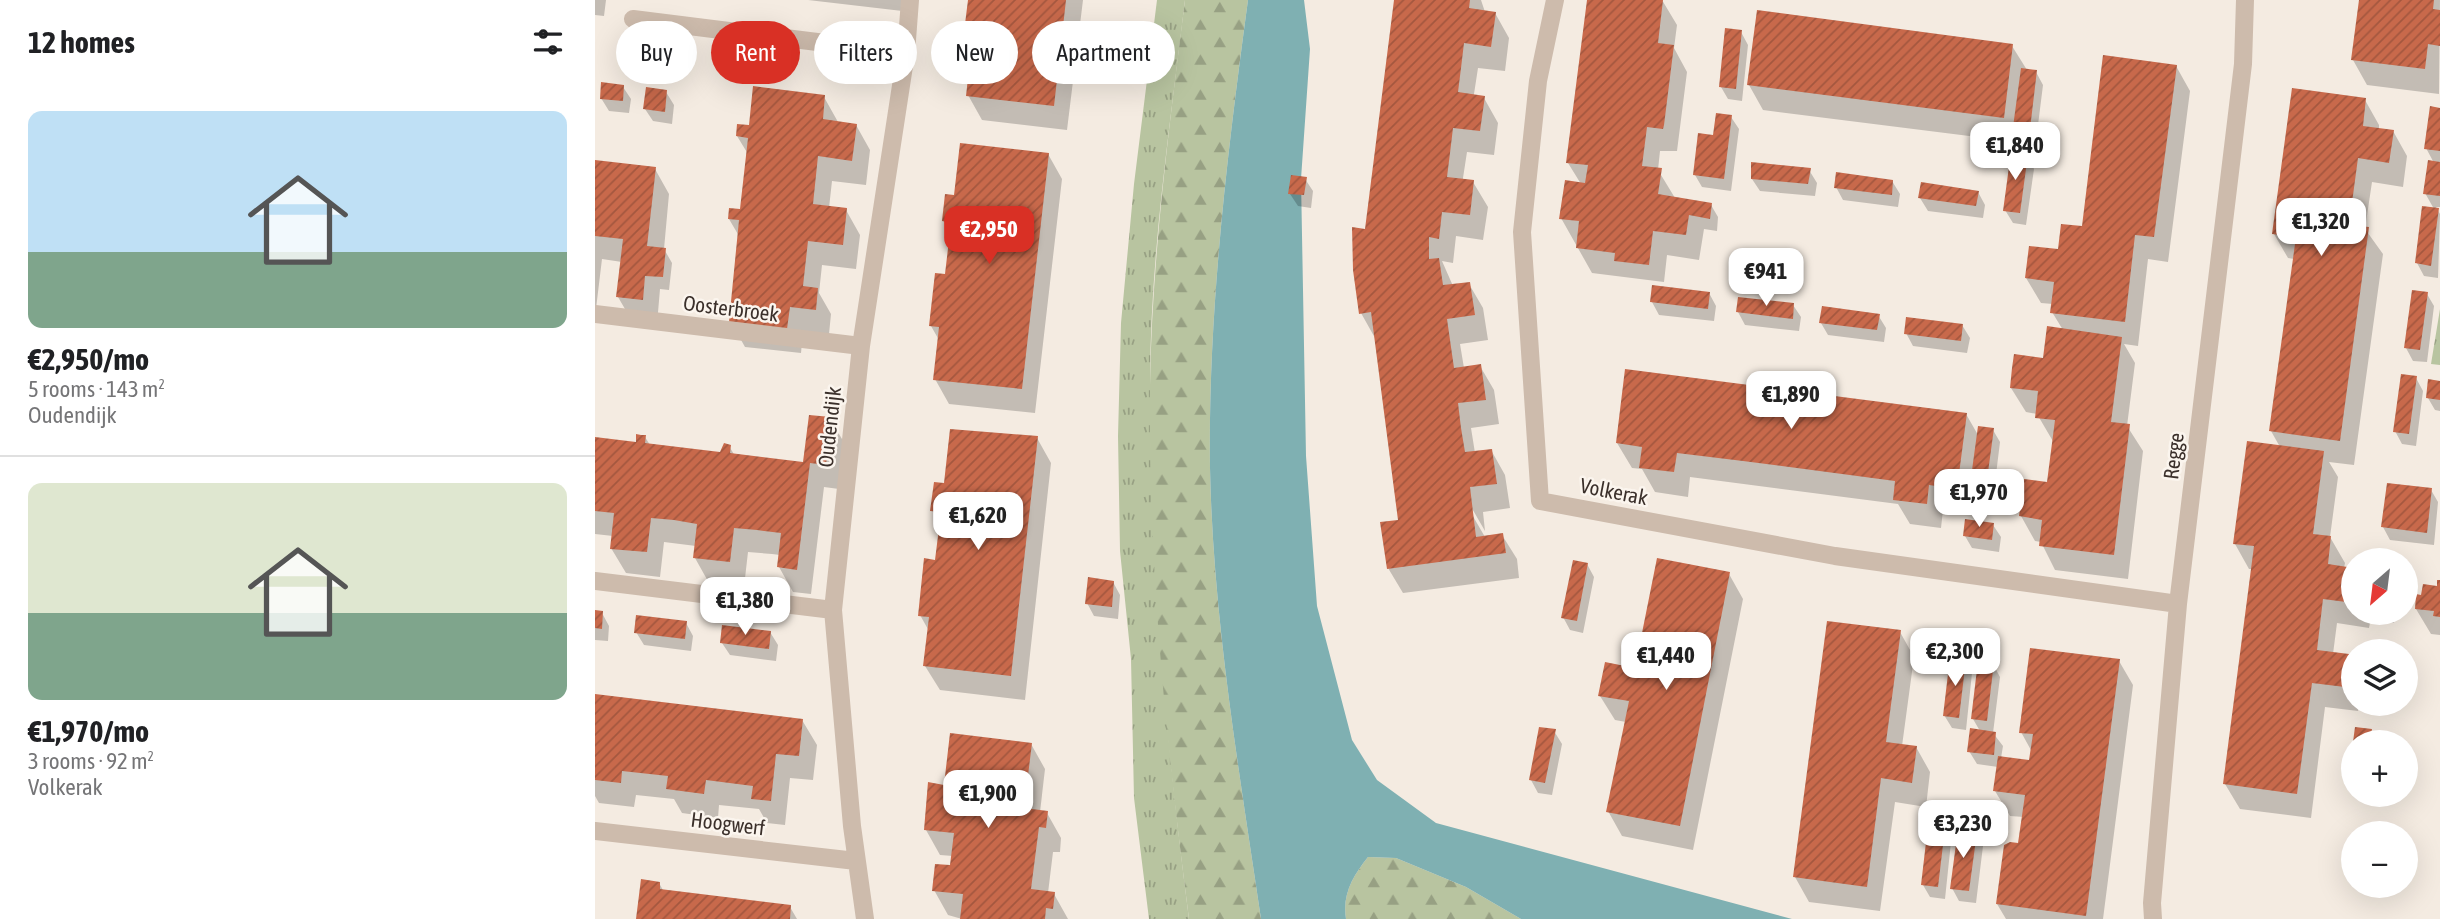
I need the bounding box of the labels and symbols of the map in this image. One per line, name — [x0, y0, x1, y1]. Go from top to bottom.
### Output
pin: €1,840 — [1958, 122, 2072, 182]
pin: €1,320 — [2264, 198, 2378, 258]
pin: €2,950 — [932, 206, 1046, 266]
pin: €941 — [1725, 248, 1807, 308]
street label: Oosterbroek — [682, 290, 780, 326]
pin: €1,890 — [1734, 372, 1848, 431]
street label: Oudendijk — [813, 385, 845, 469]
street label: Regge — [2158, 431, 2188, 481]
pin: €1,970 — [1922, 470, 2036, 529]
street label: Volkerak — [1578, 473, 1650, 509]
pin: €1,620 — [921, 492, 1035, 552]
north arrow — [2341, 548, 2419, 625]
pin: €1,380 — [688, 578, 802, 637]
pin: €2,300 — [1898, 628, 2012, 688]
pin: €1,440 — [1609, 632, 1723, 692]
pin: €1,900 — [931, 770, 1045, 830]
pin: €3,230 — [1906, 800, 2020, 860]
street label: Hoogwerf — [690, 807, 767, 839]

